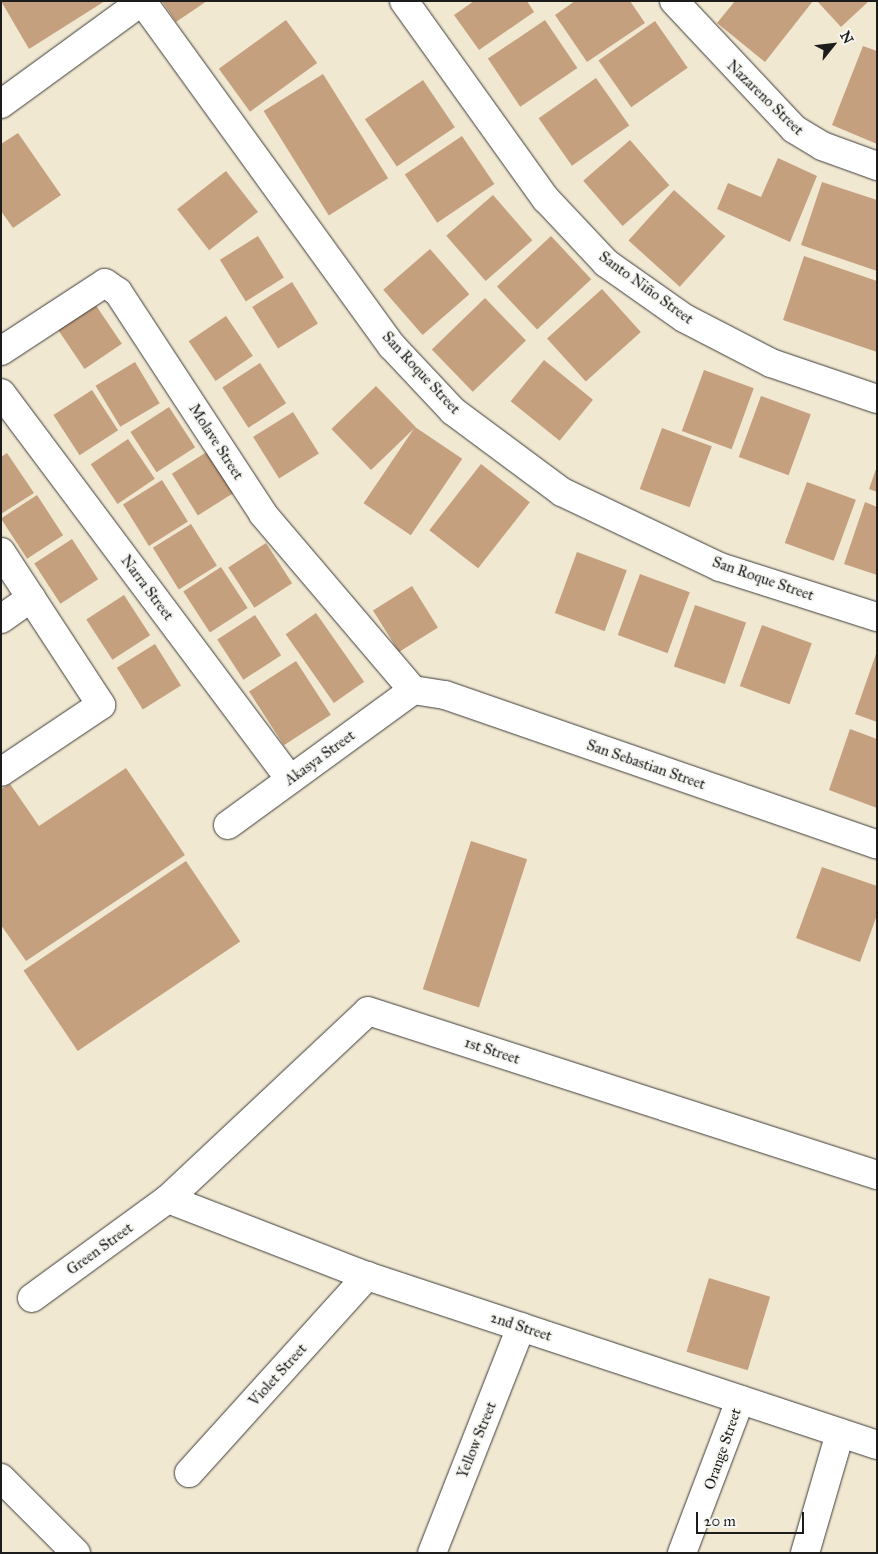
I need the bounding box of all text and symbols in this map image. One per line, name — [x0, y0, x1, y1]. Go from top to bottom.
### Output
north arrow — [808, 20, 858, 70]
text: N — [836, 28, 857, 47]
street label: Nazareno Street — [723, 57, 807, 139]
street label: Santo Niño Street — [595, 248, 697, 328]
street label: San Roque Street — [378, 328, 464, 418]
street label: Molave Street — [185, 401, 247, 483]
street label: Narra Street — [117, 552, 177, 624]
street label: San Roque Street — [710, 553, 816, 605]
street label: Akasya Street — [281, 726, 359, 790]
street label: San Sebastian Street — [584, 736, 708, 794]
street label: 1st Street — [462, 1034, 522, 1068]
street label: Green Street — [63, 1219, 137, 1279]
street label: 2nd Street — [488, 1309, 554, 1345]
street label: Violet Street — [245, 1340, 311, 1410]
street label: Yellow Street — [454, 1399, 500, 1481]
street label: Orange Street — [701, 1406, 745, 1492]
scale bar — [698, 1502, 806, 1534]
text: 20 m — [704, 1512, 736, 1530]

